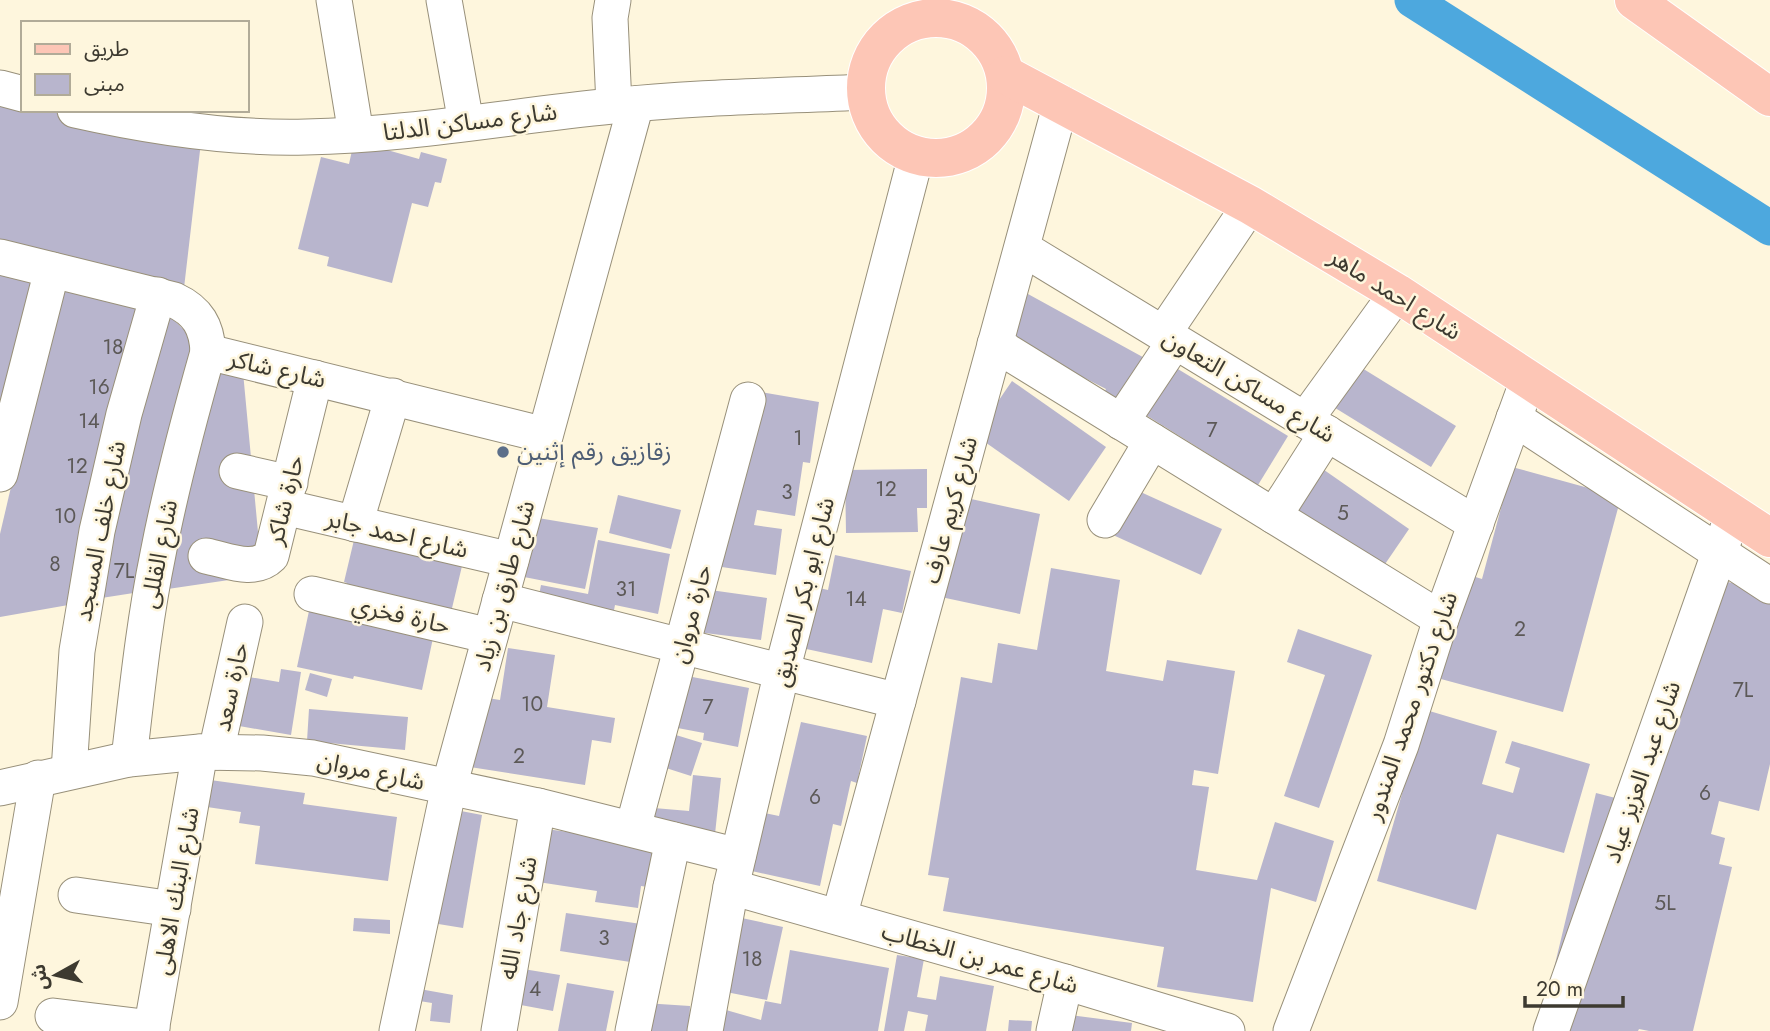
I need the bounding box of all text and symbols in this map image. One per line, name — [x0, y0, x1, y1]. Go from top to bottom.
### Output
legend — [21, 21, 248, 112]
text: طريق — [84, 34, 129, 64]
text: مبنى — [84, 69, 125, 99]
street label: شارع مساكن الدلتا — [381, 93, 559, 150]
street label: شارع احمد ماهر — [1321, 238, 1468, 348]
street label: شارع مساكن التعاون — [1156, 320, 1342, 451]
house number: 18 — [103, 332, 123, 362]
street label: شارع شاكر — [224, 340, 329, 397]
house number: 16 — [88, 372, 110, 402]
house number: 14 — [78, 406, 100, 436]
house number: 7 — [1206, 415, 1218, 445]
house number: 1 — [793, 423, 803, 453]
street label: شارع كريم عارف — [913, 432, 986, 587]
place label: زقازيق رقم إثنين — [517, 434, 672, 469]
street label: شارع خلف المسجد — [65, 438, 134, 624]
marker: زقازيق رقم إثنين — [495, 444, 511, 460]
house number: 12 — [66, 451, 88, 481]
street label: حارة شاكر — [256, 451, 313, 549]
house number: 12 — [875, 474, 897, 504]
house number: 3 — [781, 477, 793, 507]
street label: شارع ابو بكر الصديق — [762, 493, 843, 690]
street label: شارع طارق بن زياد — [464, 496, 543, 675]
street label: شارع القللى — [131, 497, 186, 611]
house number: 5 — [1337, 498, 1349, 528]
street label: شارع احمد جابر — [322, 500, 472, 567]
house number: 10 — [54, 501, 76, 531]
house number: 8 — [49, 549, 61, 579]
house number: 7L — [114, 556, 135, 586]
street label: حارة مروان — [661, 561, 720, 667]
house number: 31 — [616, 574, 636, 604]
house number: 14 — [845, 584, 867, 614]
street label: حارة فخري — [348, 586, 454, 644]
street label: شارع دكتور محمد المندور — [1355, 587, 1466, 826]
house number: 2 — [1514, 614, 1526, 644]
street label: حارة سعد — [204, 639, 257, 735]
house number: 7L — [1733, 675, 1754, 705]
street label: شارع عبد العزيز عياد — [1594, 676, 1689, 868]
house number: 10 — [521, 689, 543, 719]
house number: 7 — [702, 692, 714, 722]
house number: 2 — [513, 741, 525, 771]
street label: شارع مروان — [314, 742, 428, 799]
house number: 6 — [1699, 778, 1711, 808]
house number: 6 — [809, 782, 821, 812]
street label: شارع البنك الاهلى — [144, 804, 208, 978]
street label: شارع جاد الله — [489, 854, 546, 982]
house number: 5L — [1654, 888, 1676, 918]
street label: شارع عمر بن الخطاب — [878, 913, 1082, 1002]
house number: 3 — [598, 923, 610, 953]
north arrow — [21, 940, 91, 1010]
house number: 18 — [742, 944, 762, 974]
text: ش — [24, 963, 55, 992]
scale bar — [1525, 964, 1623, 1008]
house number: 4 — [529, 974, 541, 1004]
text: 20 m — [1536, 974, 1583, 1004]

